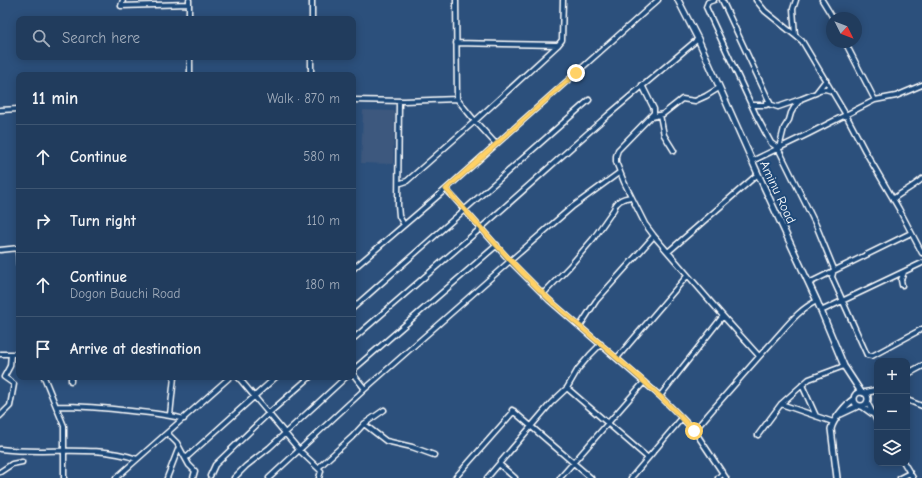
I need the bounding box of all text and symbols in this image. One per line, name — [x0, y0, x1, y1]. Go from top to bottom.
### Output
north arrow — [826, 12, 862, 48]
search box — [16, 16, 356, 60]
icon: search — [30, 27, 52, 49]
text: Search here — [62, 29, 140, 47]
route end — [567, 64, 585, 82]
text: 11 min — [32, 89, 78, 108]
text: Walk · 870 m — [267, 91, 340, 106]
icon: ahead — [32, 146, 54, 168]
text: Continue — [70, 148, 127, 166]
text: 580 m — [303, 149, 340, 164]
street label: Aminu Road — [757, 158, 799, 226]
icon: right — [32, 210, 54, 232]
text: Turn right — [70, 212, 136, 230]
text: 110 m — [307, 213, 340, 228]
text: Continue — [70, 268, 127, 286]
icon: ahead — [32, 274, 54, 296]
text: 180 m — [305, 277, 340, 292]
text: Dogon Bauchi Road — [70, 286, 180, 301]
icon: arrive — [32, 338, 54, 360]
text: Arrive at destination — [70, 340, 201, 358]
map controls — [874, 358, 910, 466]
button: + — [874, 358, 910, 394]
button: − — [874, 394, 910, 430]
route start — [685, 422, 703, 440]
button: layers — [874, 430, 910, 466]

